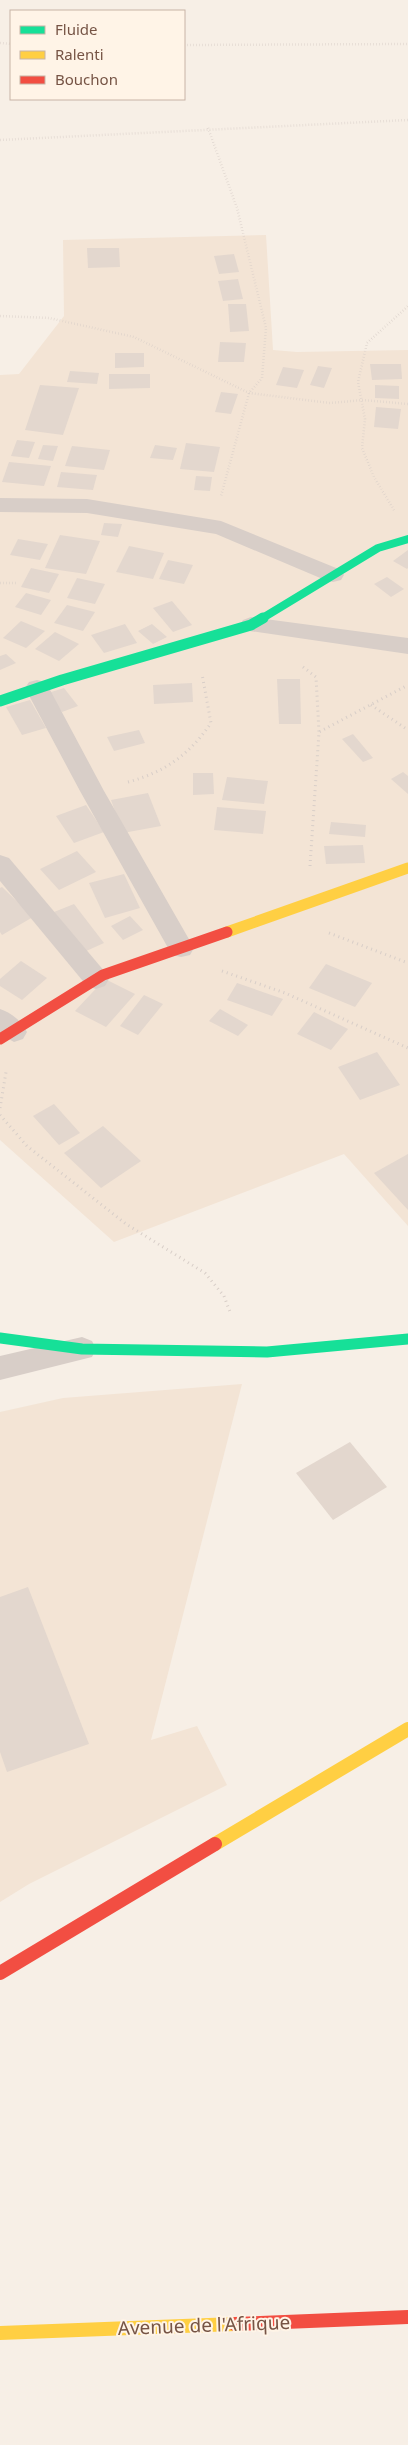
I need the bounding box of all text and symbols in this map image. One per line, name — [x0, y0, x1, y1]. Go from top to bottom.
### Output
legend — [10, 10, 185, 100]
text: Fluide — [55, 19, 97, 39]
text: Ralenti — [55, 44, 104, 64]
text: Bouchon — [55, 69, 118, 89]
street label: Avenue de l'Afrique — [117, 2309, 291, 2341]

